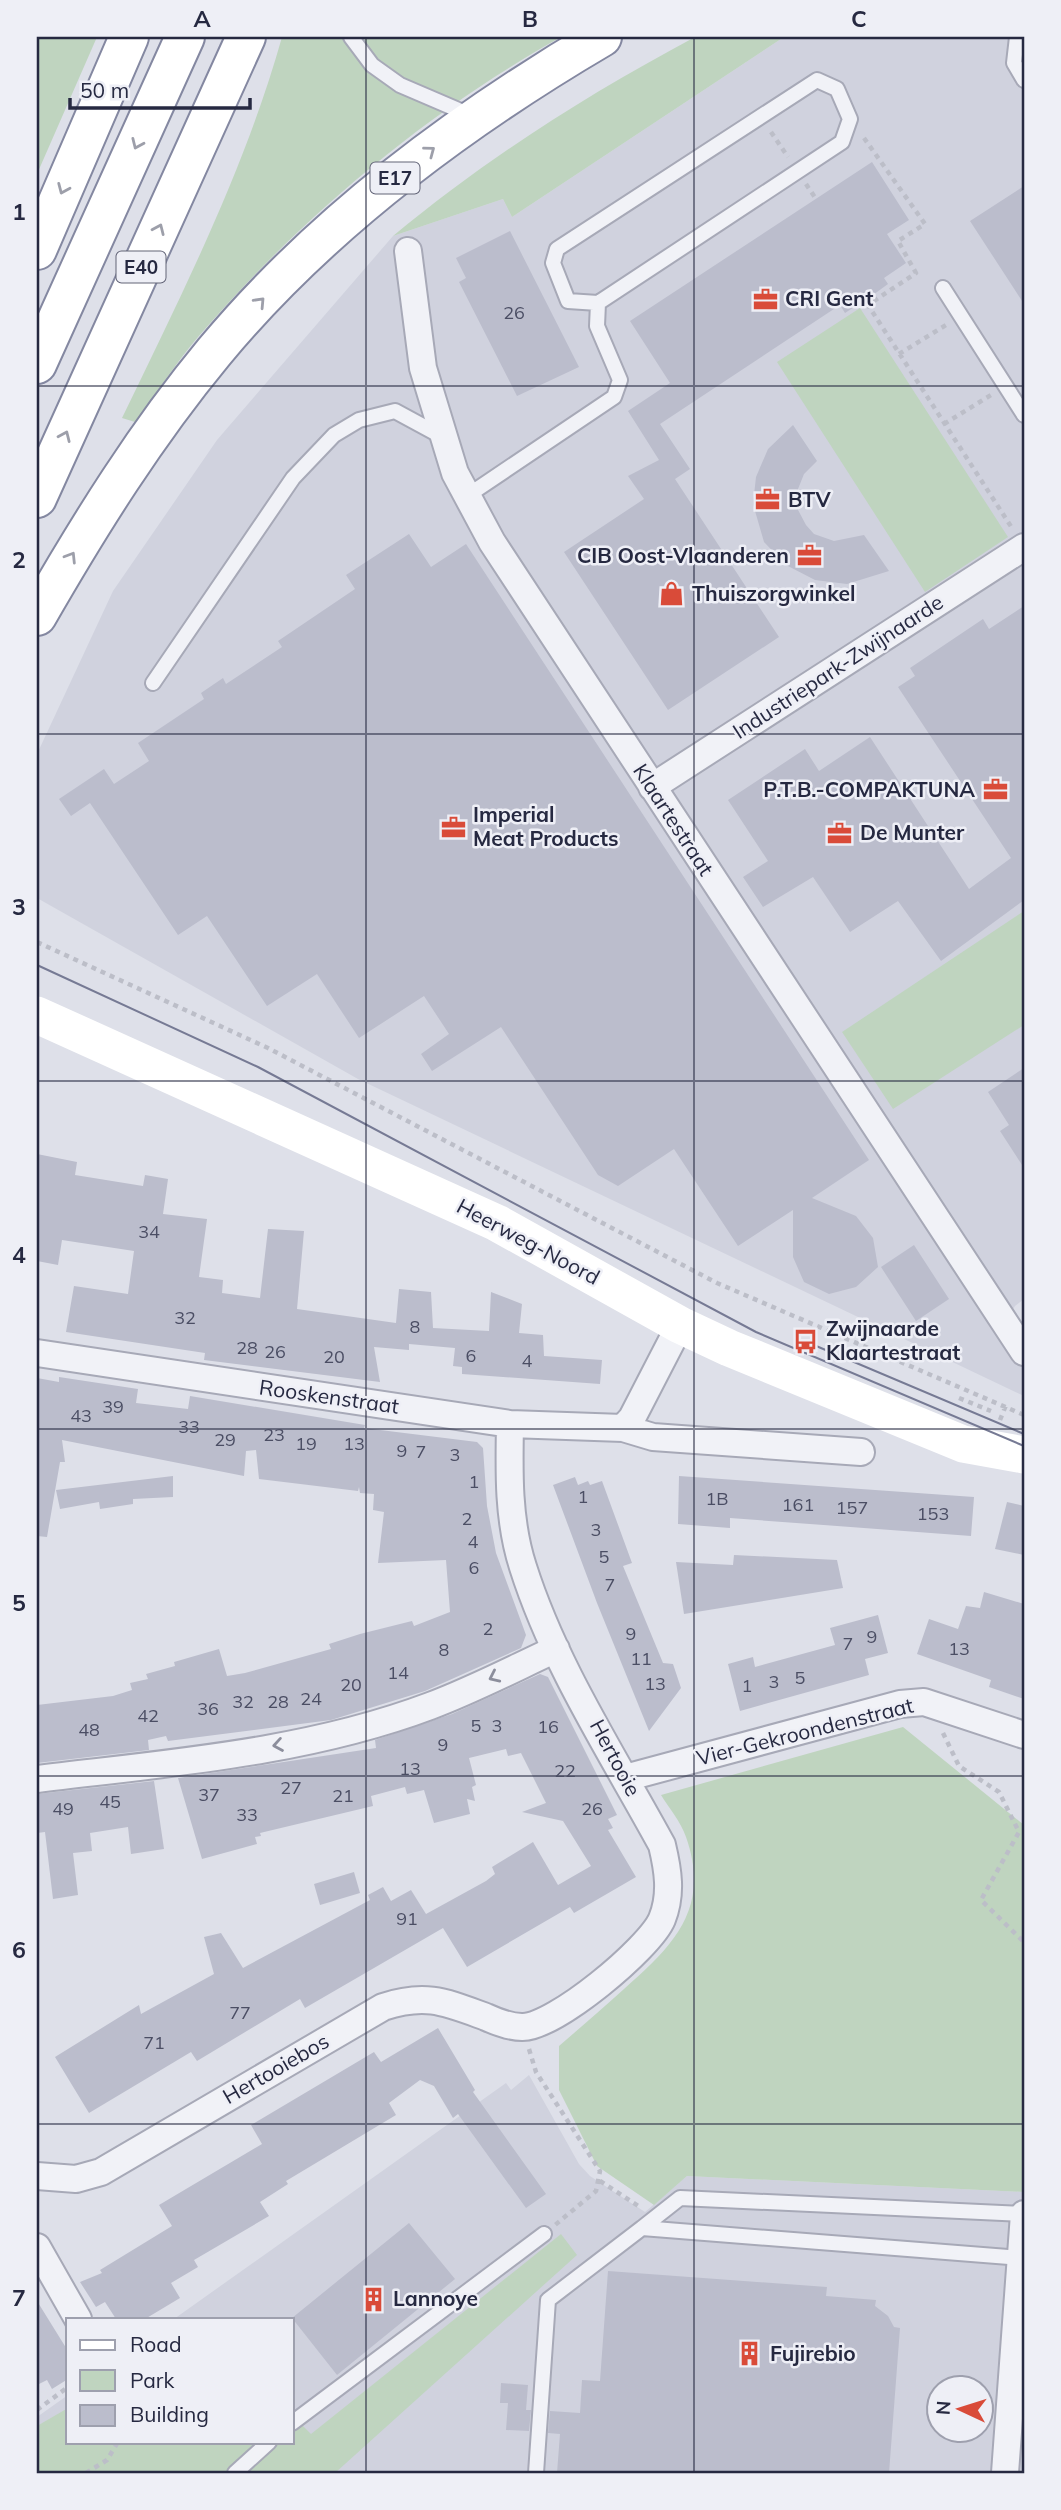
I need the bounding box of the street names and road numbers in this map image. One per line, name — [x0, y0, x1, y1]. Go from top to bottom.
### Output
road number: E17 — [370, 162, 420, 194]
road number: E40 — [116, 252, 166, 282]
street label: Industriepark-Zwijnaarde — [727, 588, 947, 744]
street label: Klaartestraat — [628, 759, 720, 880]
street label: Heerweg-Noord — [453, 1193, 604, 1290]
street label: Rooskenstraat — [258, 1373, 401, 1419]
street label: Vier-Gekroondenstraat — [694, 1691, 916, 1771]
street label: Hertooie — [585, 1715, 647, 1800]
street label: Hertooiebos — [218, 2027, 333, 2109]

